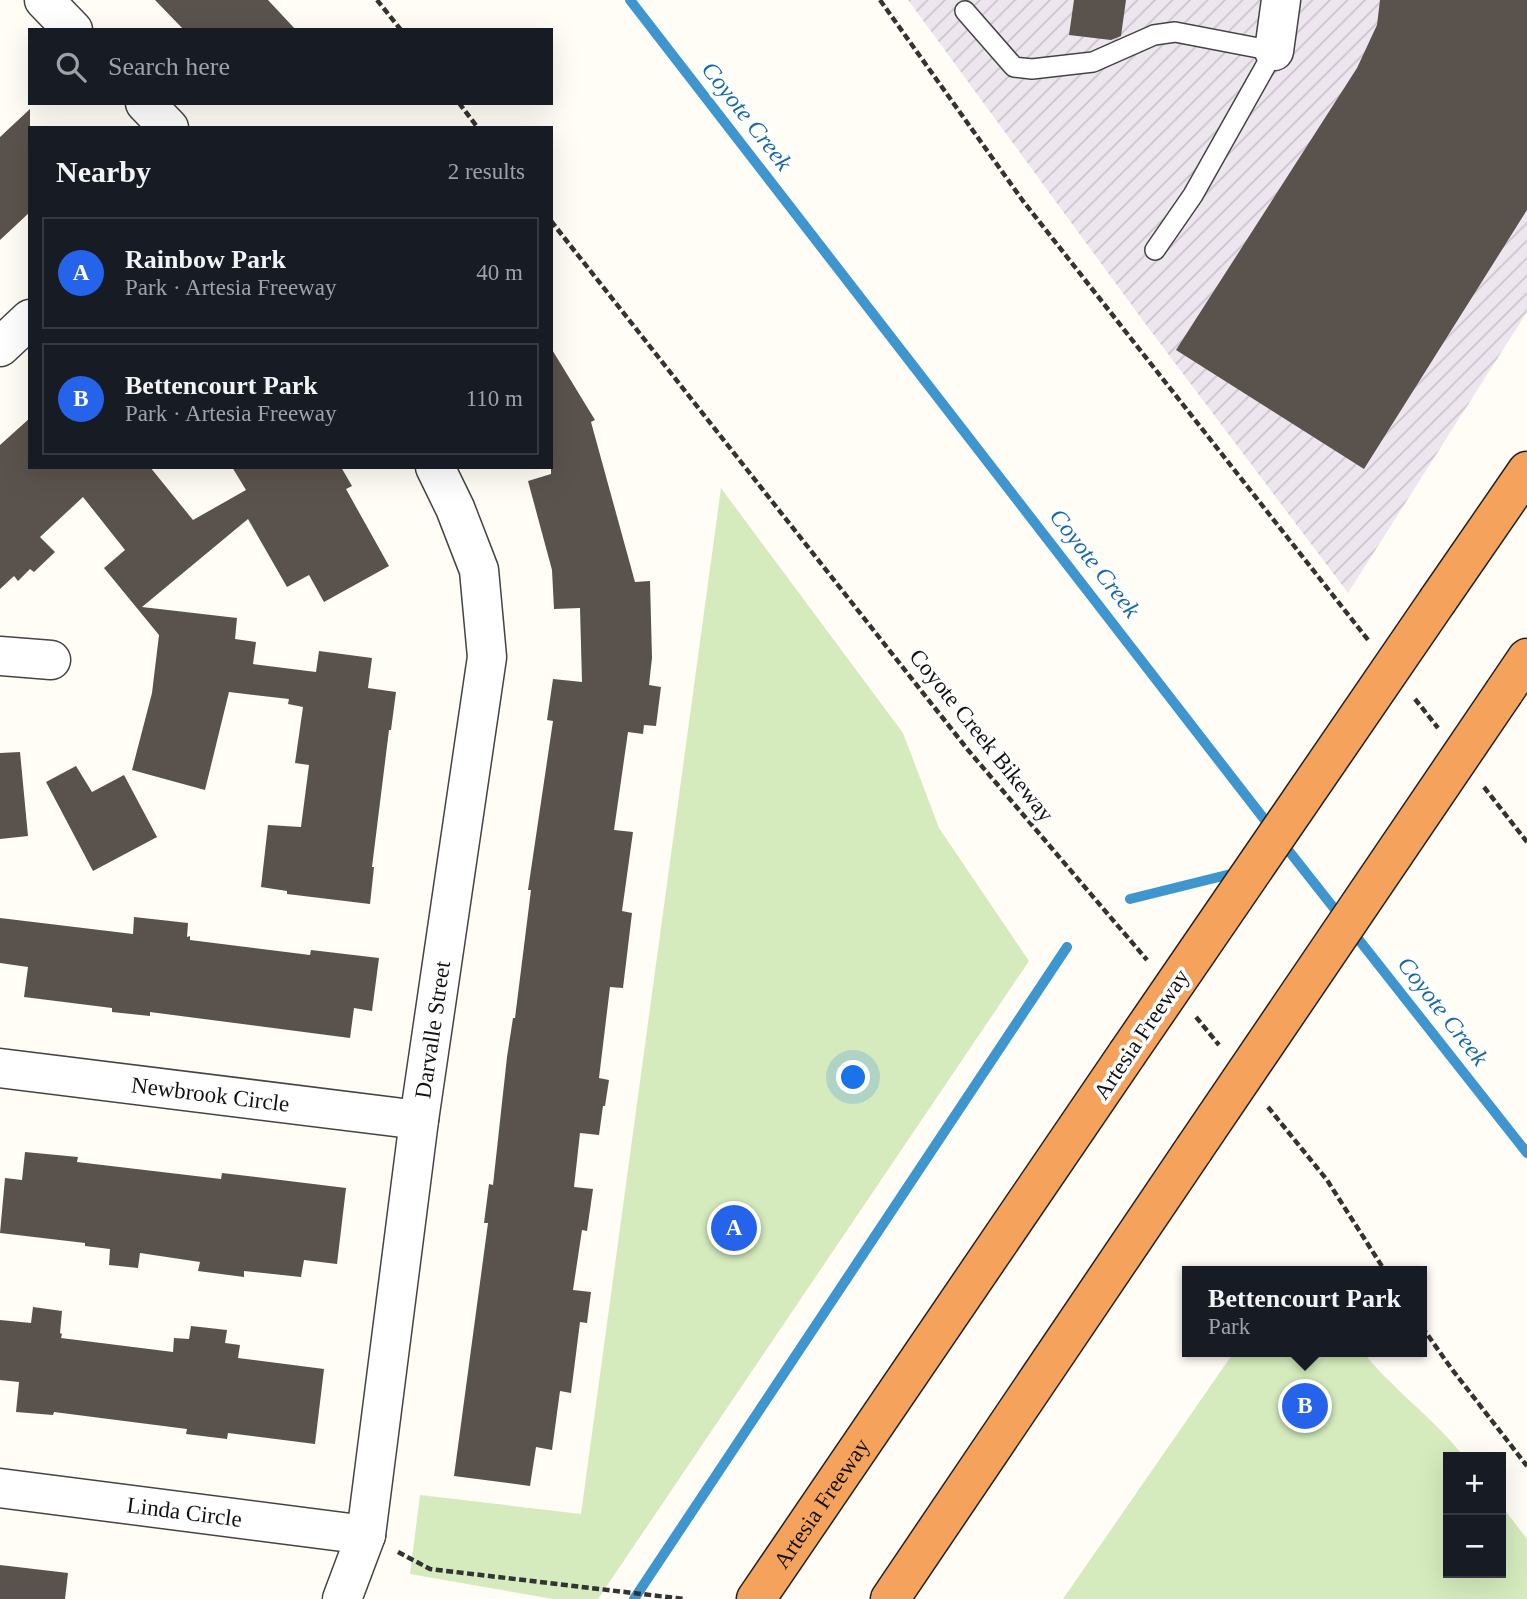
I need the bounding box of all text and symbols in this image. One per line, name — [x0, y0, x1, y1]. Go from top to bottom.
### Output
search box — [28, 28, 553, 105]
icon: search — [52, 48, 90, 86]
text: Search here — [108, 52, 230, 81]
water label: Coyote Creek — [697, 57, 798, 176]
text: Nearby — [56, 155, 151, 188]
text: 2 results — [448, 159, 525, 184]
text: Rainbow Park — [125, 245, 286, 274]
text: A — [73, 260, 89, 285]
text: 40 m — [476, 260, 523, 285]
text: Park · Artesia Freeway — [125, 275, 336, 300]
text: Bettencourt Park — [125, 371, 318, 400]
text: B — [73, 386, 89, 411]
text: 110 m — [466, 386, 523, 411]
text: Park · Artesia Freeway — [125, 401, 336, 426]
water label: Coyote Creek — [1045, 504, 1146, 623]
street label: Coyote Creek Bikeway — [904, 644, 1059, 827]
water label: Coyote Creek — [1393, 952, 1494, 1071]
street label: Darvalle Street — [410, 959, 455, 1100]
street label: Artesia Freeway — [1089, 964, 1194, 1104]
your location — [836, 1060, 870, 1094]
street label: Newbrook Circle — [130, 1072, 291, 1117]
pin: A — [711, 1202, 757, 1254]
popup — [1182, 1266, 1427, 1357]
text: Bettencourt Park — [1208, 1284, 1401, 1313]
text: Park — [1208, 1314, 1250, 1339]
pin: B — [1282, 1380, 1328, 1432]
street label: Artesia Freeway — [769, 1433, 875, 1573]
map controls — [1443, 1452, 1506, 1578]
button: + — [1443, 1452, 1506, 1515]
street label: Linda Circle — [125, 1492, 243, 1532]
button: − — [1443, 1515, 1506, 1578]

